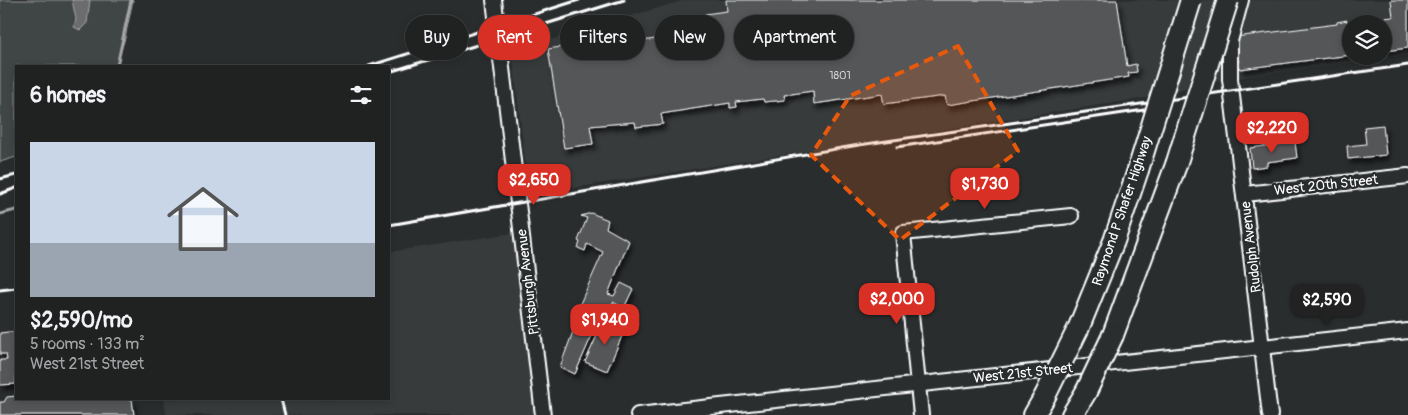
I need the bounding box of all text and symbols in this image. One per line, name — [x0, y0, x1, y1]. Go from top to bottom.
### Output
chip: Buy — [405, 15, 468, 60]
chip: Rent — [478, 15, 550, 60]
chip: Filters — [560, 15, 645, 60]
chip: New — [655, 15, 724, 60]
chip: Apartment — [734, 15, 854, 60]
map controls — [1342, 15, 1392, 65]
button: layers — [1342, 15, 1392, 65]
house number: 1801 — [829, 69, 851, 82]
icon: filters — [347, 81, 375, 109]
text: 6 homes — [30, 82, 106, 109]
pin: $2,220 — [1231, 112, 1313, 154]
text: $2,220 — [1247, 118, 1297, 138]
street label: Raymond P Shafer Highway — [1088, 134, 1156, 288]
pin: $2,650 — [493, 164, 575, 206]
pin: $1,730 — [944, 168, 1026, 210]
text: $2,650 — [509, 170, 559, 190]
street label: West 20th Street — [1273, 171, 1379, 199]
icon: home — [158, 174, 248, 264]
text: $1,730 — [961, 174, 1009, 194]
street label: Rudolph Avenue — [1237, 200, 1265, 294]
street label: Pittsburgh Avenue — [513, 228, 543, 336]
pin: $2,000 — [856, 282, 938, 325]
pin: $2,590 — [1286, 284, 1368, 326]
text: $2,000 — [870, 289, 924, 309]
text: $2,590 — [1302, 290, 1352, 310]
pin: $1,940 — [564, 304, 646, 346]
text: $2,590/mo — [30, 307, 132, 334]
text: $1,940 — [581, 310, 629, 330]
text: 5 rooms · 133 m² — [30, 334, 145, 354]
text: West 21st Street — [30, 354, 144, 374]
street label: West 21st Street — [972, 359, 1074, 387]

